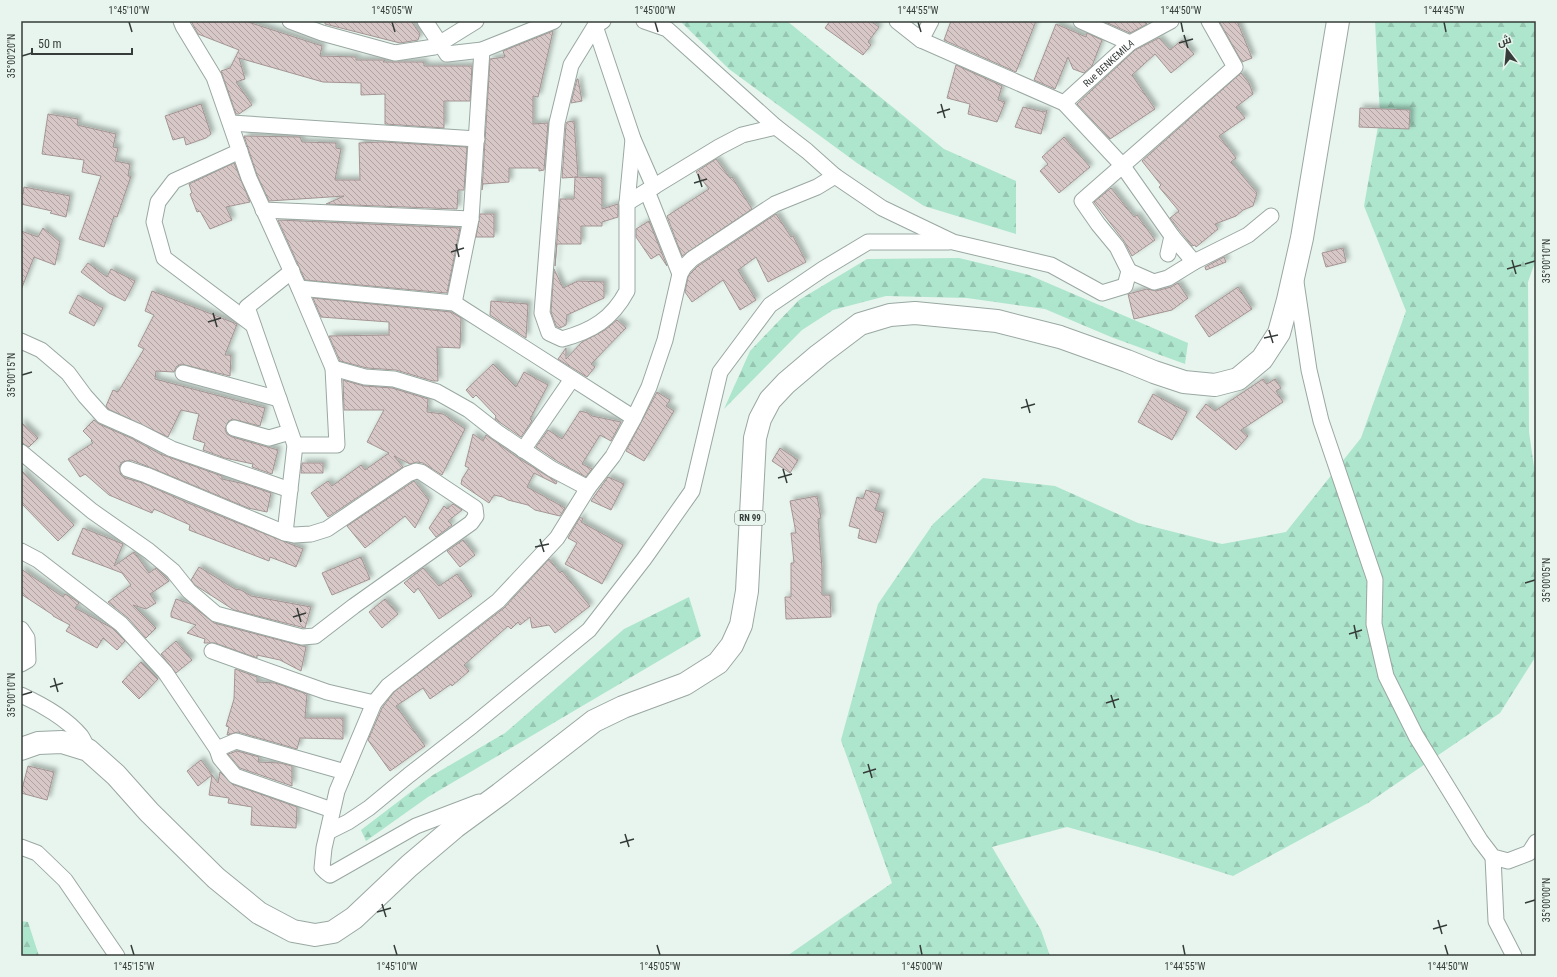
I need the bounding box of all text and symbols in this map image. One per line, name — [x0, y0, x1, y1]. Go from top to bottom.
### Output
text: 1°45'10"W — [109, 5, 150, 16]
text: 1°45'05"W — [372, 5, 413, 16]
text: 1°45'00"W — [635, 5, 676, 16]
text: 1°44'55"W — [898, 5, 939, 16]
text: 1°44'50"W — [1161, 5, 1202, 16]
text: 1°44'45"W — [1424, 5, 1465, 16]
scale bar — [32, 30, 132, 56]
north arrow — [1487, 30, 1527, 70]
text: ش — [1496, 33, 1513, 49]
text: 35°00'20"N — [6, 34, 17, 78]
text: 50 m — [38, 37, 62, 51]
street label: Rue BENKEMILA — [1081, 37, 1136, 89]
text: 35°00'10"N — [1541, 239, 1552, 283]
text: 35°00'15"N — [6, 353, 17, 397]
road number: RN 99 — [735, 511, 765, 525]
text: 35°00'05"N — [1541, 558, 1552, 602]
text: 35°00'10"N — [6, 673, 17, 717]
text: 35°00'00"N — [1541, 878, 1552, 922]
text: 1°45'15"W — [114, 961, 155, 972]
text: 1°45'10"W — [377, 961, 418, 972]
text: 1°45'05"W — [640, 961, 681, 972]
text: 1°45'00"W — [902, 961, 943, 972]
text: 1°44'55"W — [1165, 961, 1206, 972]
text: 1°44'50"W — [1428, 961, 1469, 972]

